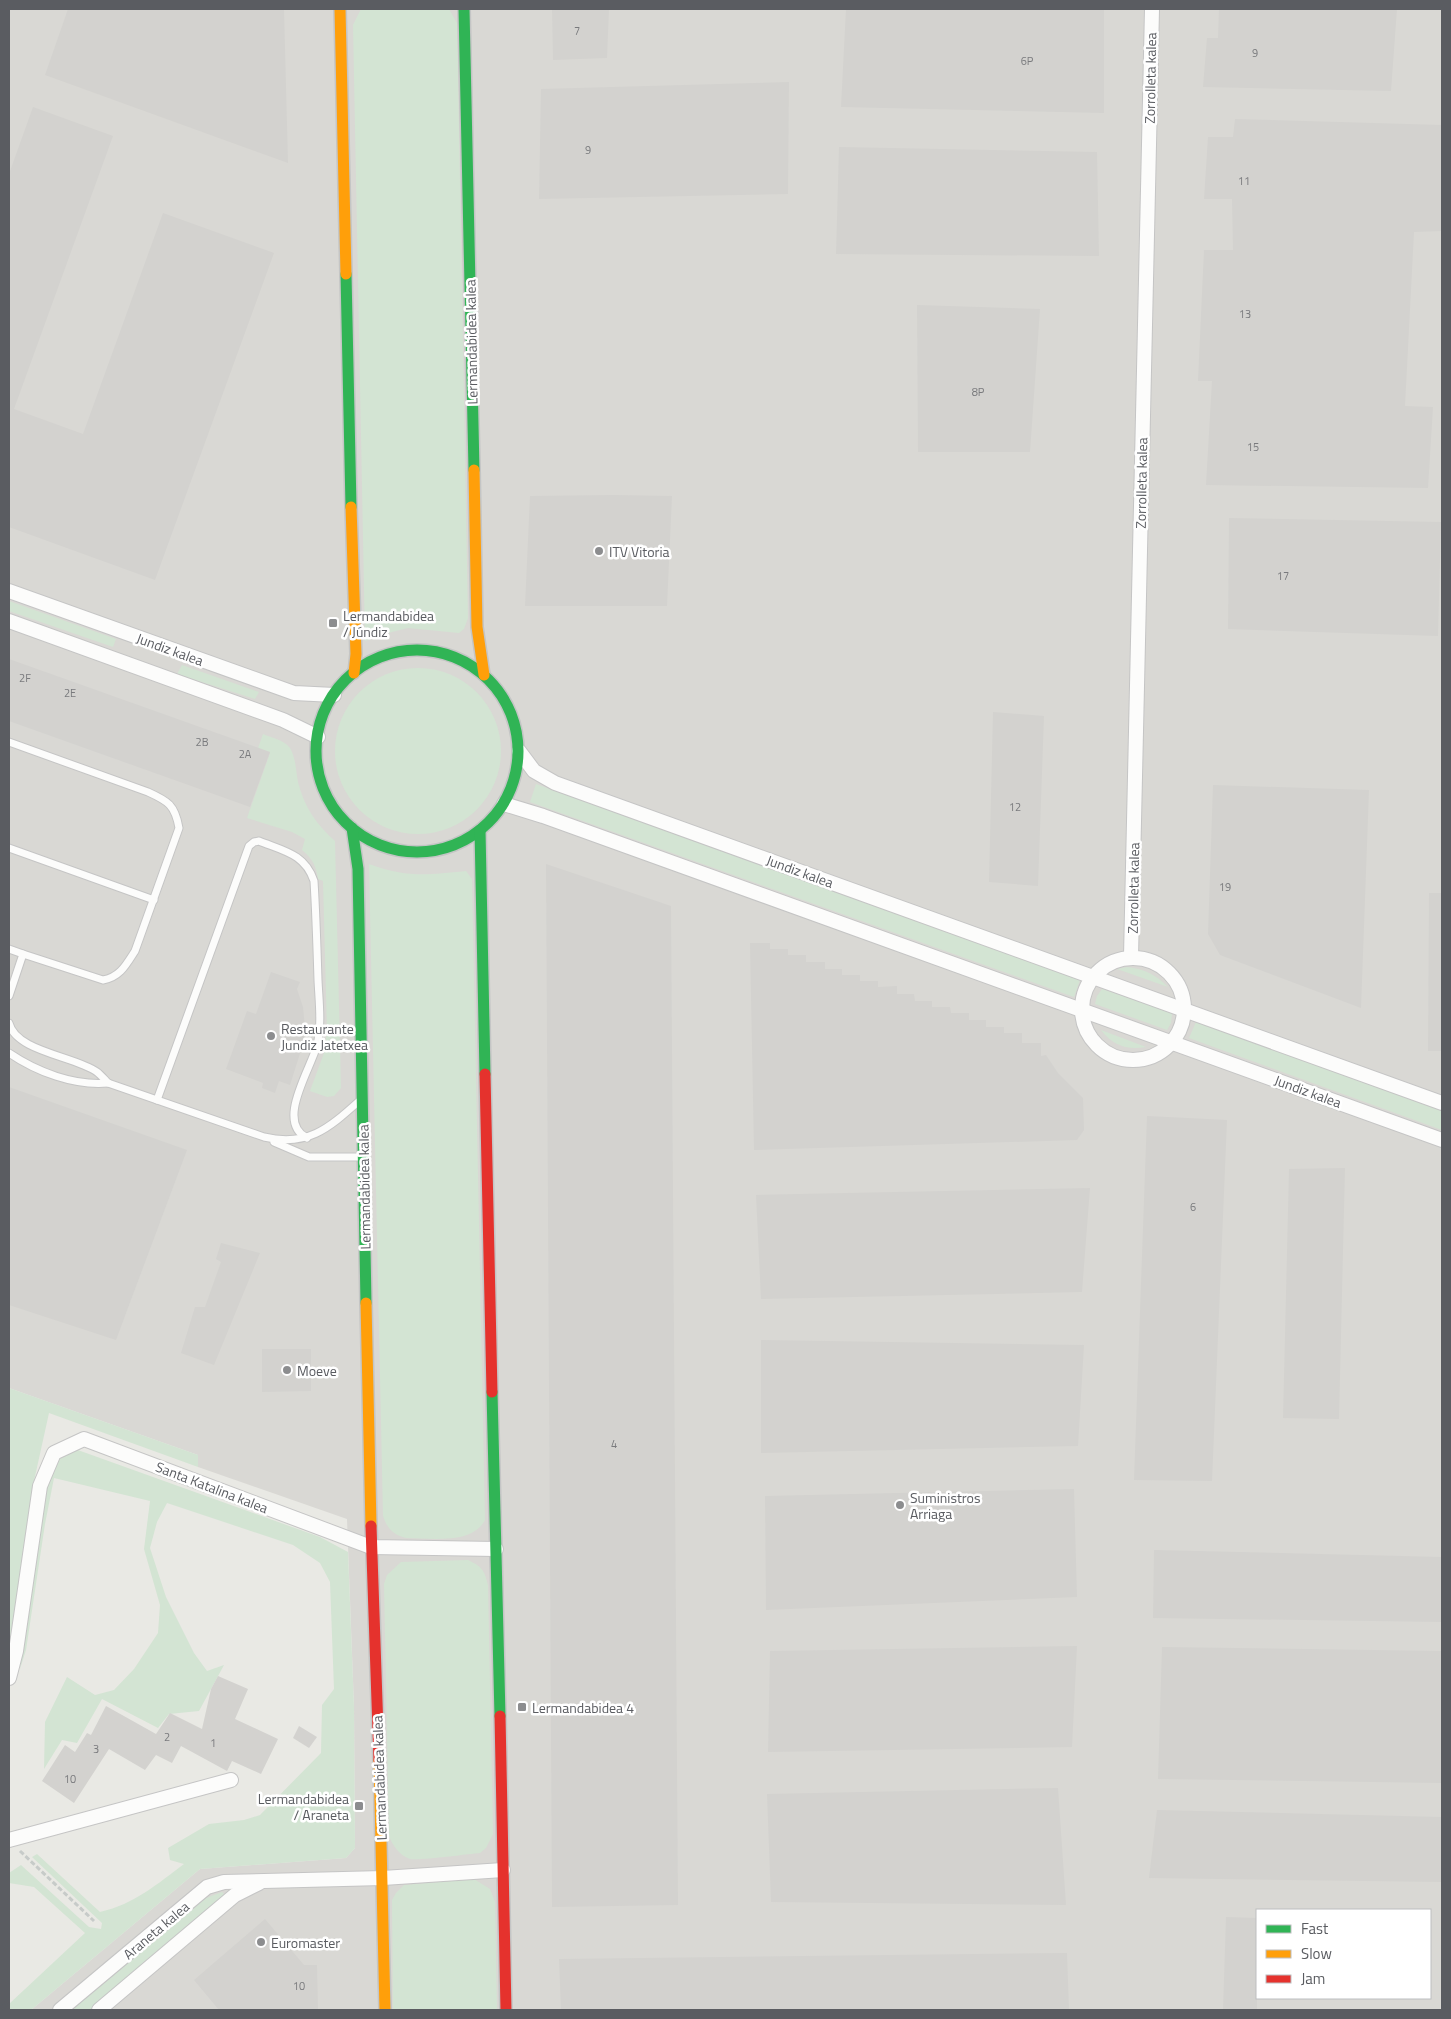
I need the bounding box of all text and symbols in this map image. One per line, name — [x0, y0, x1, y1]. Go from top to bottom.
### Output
house number: 7 — [574, 23, 580, 39]
street label: Zorrolleta kalea — [1139, 32, 1161, 124]
house number: 9 — [1252, 45, 1258, 61]
house number: 6P — [1021, 53, 1034, 69]
house number: 9 — [585, 142, 591, 158]
house number: 11 — [1238, 173, 1250, 189]
street label: Lermandabidea kalea — [459, 279, 483, 405]
house number: 13 — [1239, 306, 1251, 322]
house number: 8P — [972, 384, 985, 400]
street label: Zorrolleta kalea — [1130, 437, 1152, 529]
house number: 15 — [1247, 439, 1259, 455]
place label: ITV Vitoria — [609, 541, 669, 562]
marker: ITV Vitoria — [593, 545, 605, 557]
house number: 17 — [1277, 568, 1289, 584]
place label: Lermandabidea / Júndiz — [343, 605, 434, 642]
marker: Lermandabidea / Júndiz — [327, 617, 339, 629]
street label: Jundiz kalea — [134, 627, 206, 671]
house number: 2F — [19, 670, 31, 686]
house number: 2E — [64, 685, 76, 701]
house number: 2B — [196, 734, 209, 750]
house number: 2A — [239, 746, 252, 762]
house number: 12 — [1009, 799, 1021, 815]
street label: Zorrolleta kalea — [1122, 842, 1144, 934]
street label: Jundiz kalea — [764, 849, 836, 893]
house number: 19 — [1219, 879, 1231, 895]
place label: Restaurante Jundiz Jatetxea — [281, 1018, 368, 1055]
marker: Restaurante Jundiz Jatetxea — [265, 1030, 277, 1042]
street label: Jundiz kalea — [1272, 1069, 1344, 1113]
street label: Lermandabidea kalea — [352, 1124, 376, 1250]
house number: 6 — [1190, 1199, 1196, 1215]
place label: Moeve — [297, 1360, 337, 1381]
marker: Moeve — [281, 1364, 293, 1376]
house number: 4 — [611, 1436, 617, 1452]
street label: Santa Katalina kalea — [153, 1456, 271, 1518]
place label: Suministros Arriaga — [910, 1487, 980, 1524]
marker: Suministros Arriaga — [894, 1499, 906, 1511]
place label: Lermandabidea 4 — [532, 1697, 634, 1718]
marker: Lermandabidea 4 — [516, 1701, 528, 1713]
street label: Lermandabidea kalea — [366, 1715, 392, 1841]
house number: 2 — [164, 1729, 170, 1745]
house number: 1 — [210, 1735, 216, 1751]
house number: 3 — [93, 1741, 99, 1757]
house number: 10 — [64, 1771, 76, 1787]
place label: Lermandabidea / Araneta — [258, 1788, 349, 1825]
marker: Lermandabidea / Araneta — [353, 1800, 365, 1812]
street label: Araneta kalea — [118, 1896, 194, 1964]
legend — [1256, 1909, 1431, 1999]
text: Fast — [1301, 1917, 1329, 1940]
place label: Euromaster — [271, 1932, 340, 1953]
marker: Euromaster — [255, 1936, 267, 1948]
text: Slow — [1301, 1942, 1332, 1965]
text: Jam — [1301, 1967, 1325, 1990]
house number: 10 — [293, 1978, 305, 1994]

